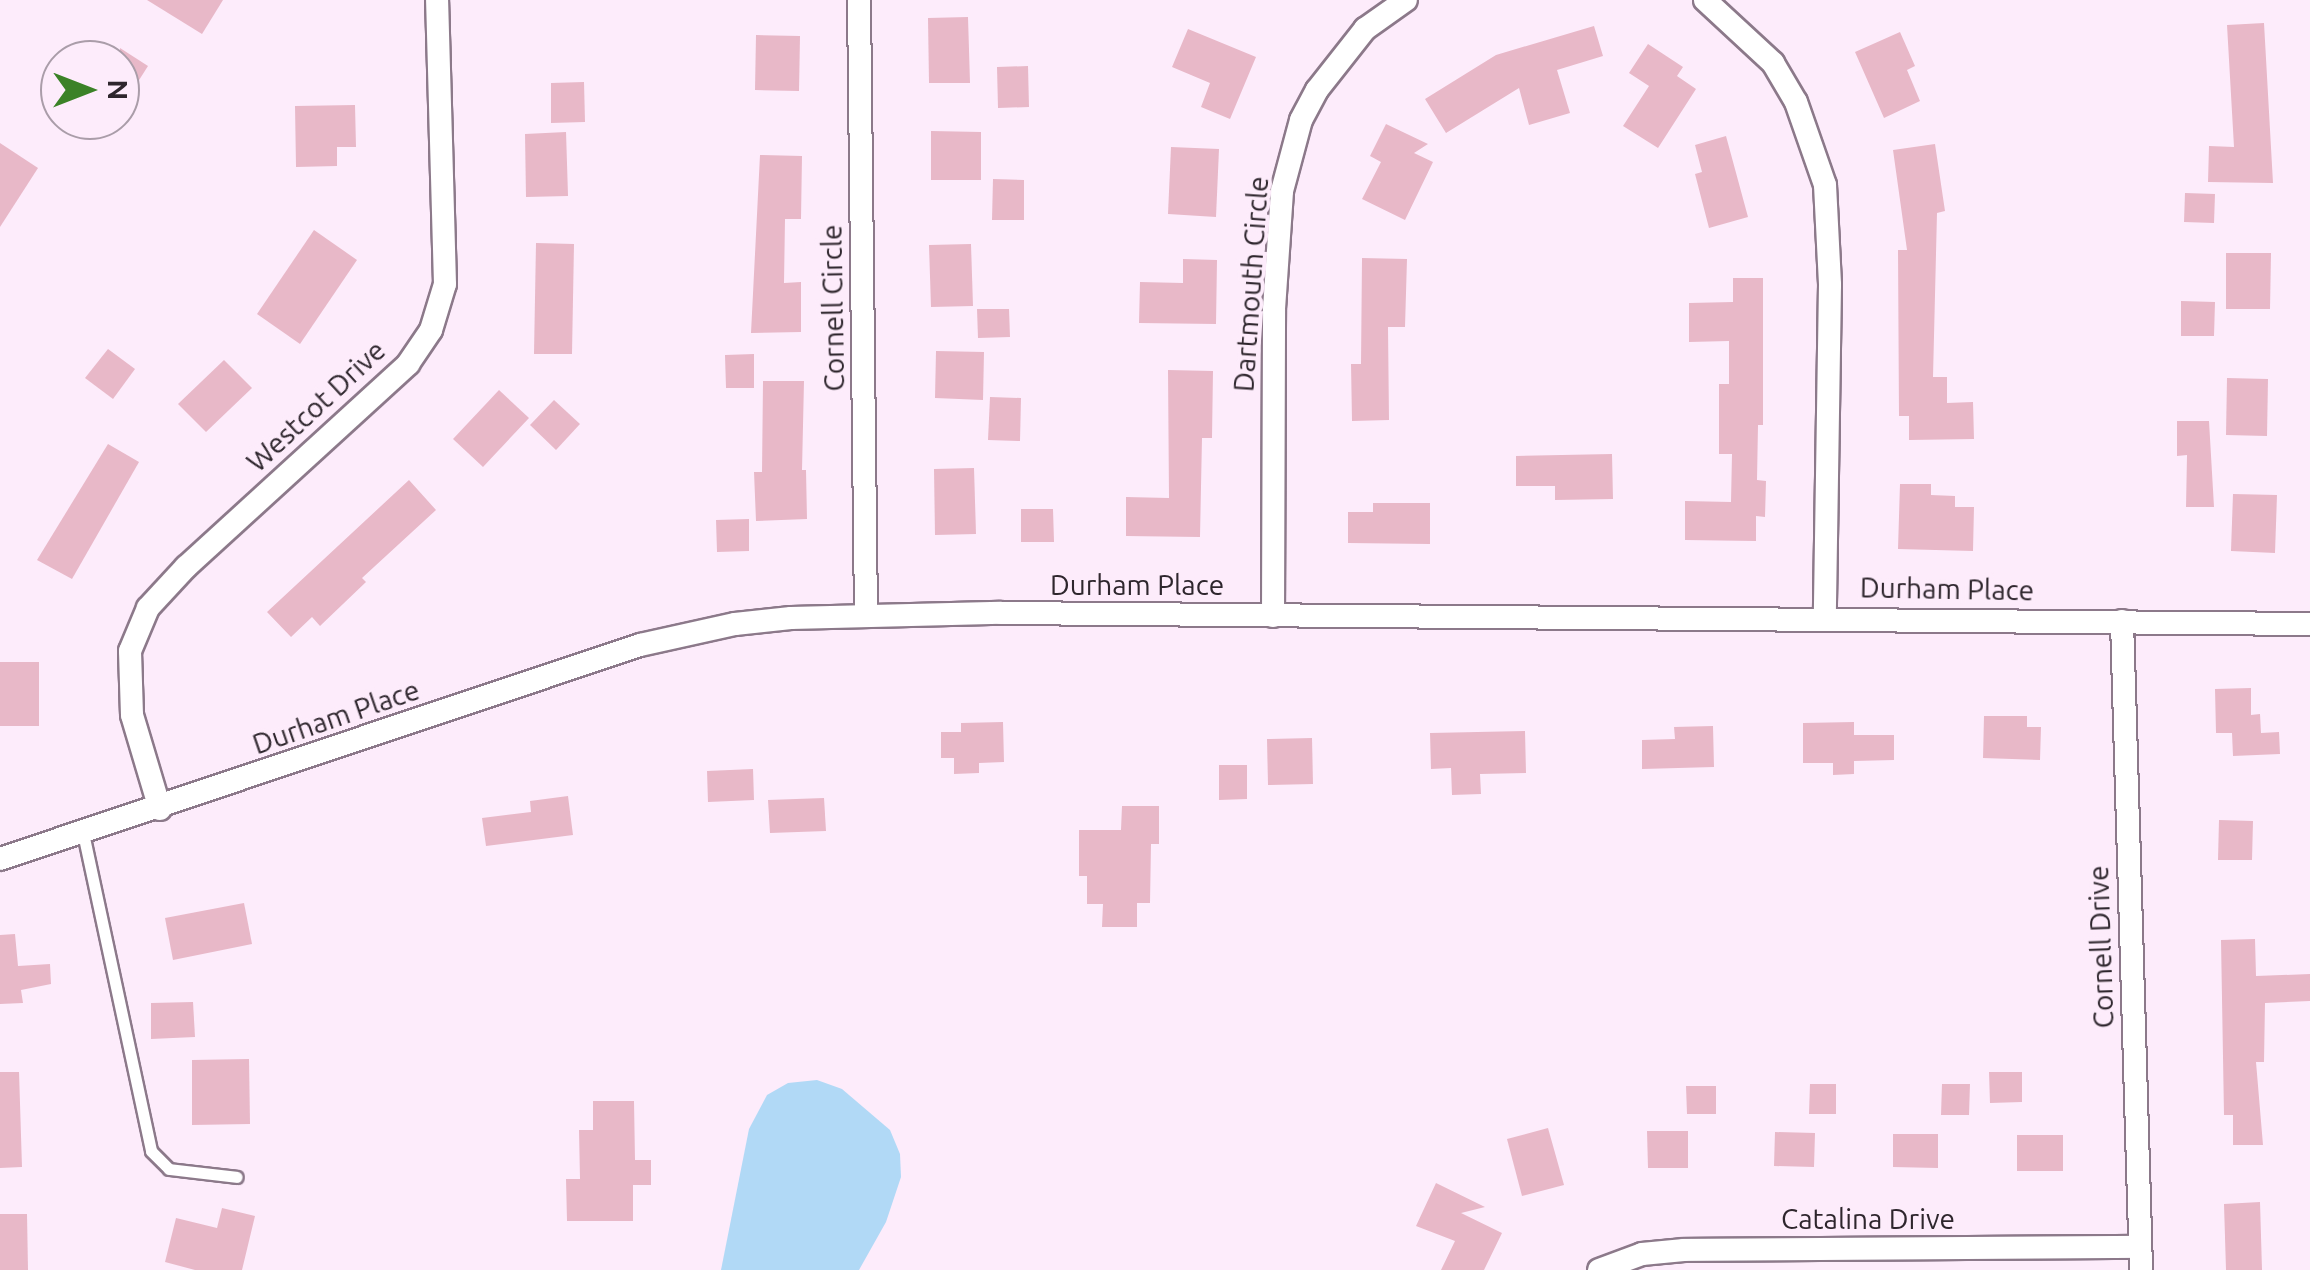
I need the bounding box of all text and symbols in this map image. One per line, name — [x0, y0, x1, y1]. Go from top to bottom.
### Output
north arrow — [40, 40, 140, 140]
text: N — [103, 80, 134, 100]
street label: Dartmouth Circle — [1227, 175, 1275, 393]
street label: Cornell Circle — [815, 224, 851, 392]
street label: Westcot Drive — [240, 333, 392, 479]
street label: Durham Place — [1050, 568, 1224, 602]
street label: Durham Place — [1860, 571, 2034, 607]
street label: Durham Place — [248, 673, 424, 761]
street label: Cornell Drive — [2081, 865, 2121, 1029]
street label: Catalina Drive — [1781, 1202, 1955, 1236]

